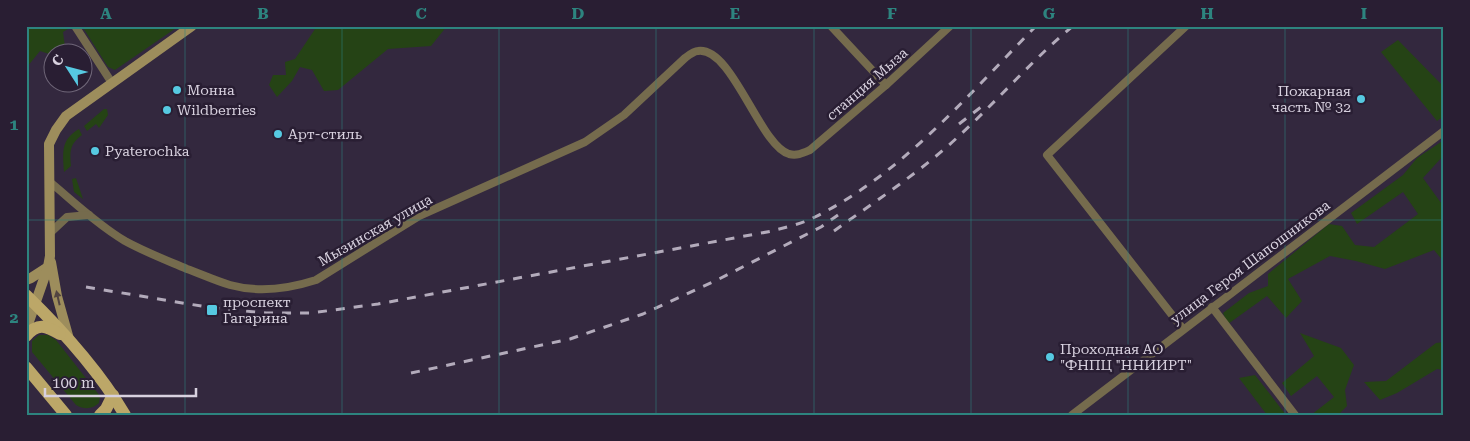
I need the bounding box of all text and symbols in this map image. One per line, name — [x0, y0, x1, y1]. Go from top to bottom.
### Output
text: A — [100, 4, 112, 23]
text: B — [257, 4, 269, 23]
text: C — [415, 4, 427, 23]
text: D — [572, 4, 585, 23]
text: E — [730, 4, 740, 23]
text: F — [887, 4, 897, 23]
text: G — [1043, 4, 1056, 23]
text: H — [1200, 4, 1214, 23]
text: I — [1361, 4, 1367, 23]
north arrow — [42, 42, 92, 92]
street label: станция Мыза — [823, 44, 911, 123]
text: С — [48, 52, 67, 69]
place label: Монна — [187, 82, 235, 98]
place label: Пожарная часть № 32 — [1271, 83, 1351, 115]
marker: Монна — [171, 84, 183, 96]
marker: Пожарная часть № 32 — [1355, 93, 1367, 105]
place label: Wildberries — [177, 102, 256, 118]
marker: Wildberries — [161, 104, 173, 116]
text: 1 — [10, 115, 19, 134]
place label: Арт-стиль — [288, 126, 363, 142]
marker: Арт-стиль — [272, 128, 284, 140]
place label: Pyaterochka — [105, 143, 190, 159]
marker: Pyaterochka — [89, 145, 101, 157]
street label: Мызинская улица — [315, 191, 435, 269]
street label: улица Героя Шапошникова — [1167, 197, 1333, 327]
one-way arrow — [54, 290, 62, 305]
place label: проспект Гагарина — [223, 294, 291, 326]
marker: проспект Гагарина — [205, 303, 219, 317]
text: 2 — [10, 308, 19, 327]
place label: Проходная АО "ФНПЦ "ННИИРТ" — [1060, 341, 1192, 373]
marker: Проходная АО "ФНПЦ "ННИИРТ" — [1044, 351, 1056, 363]
scale bar — [45, 366, 196, 398]
text: 100 m — [52, 374, 95, 392]

